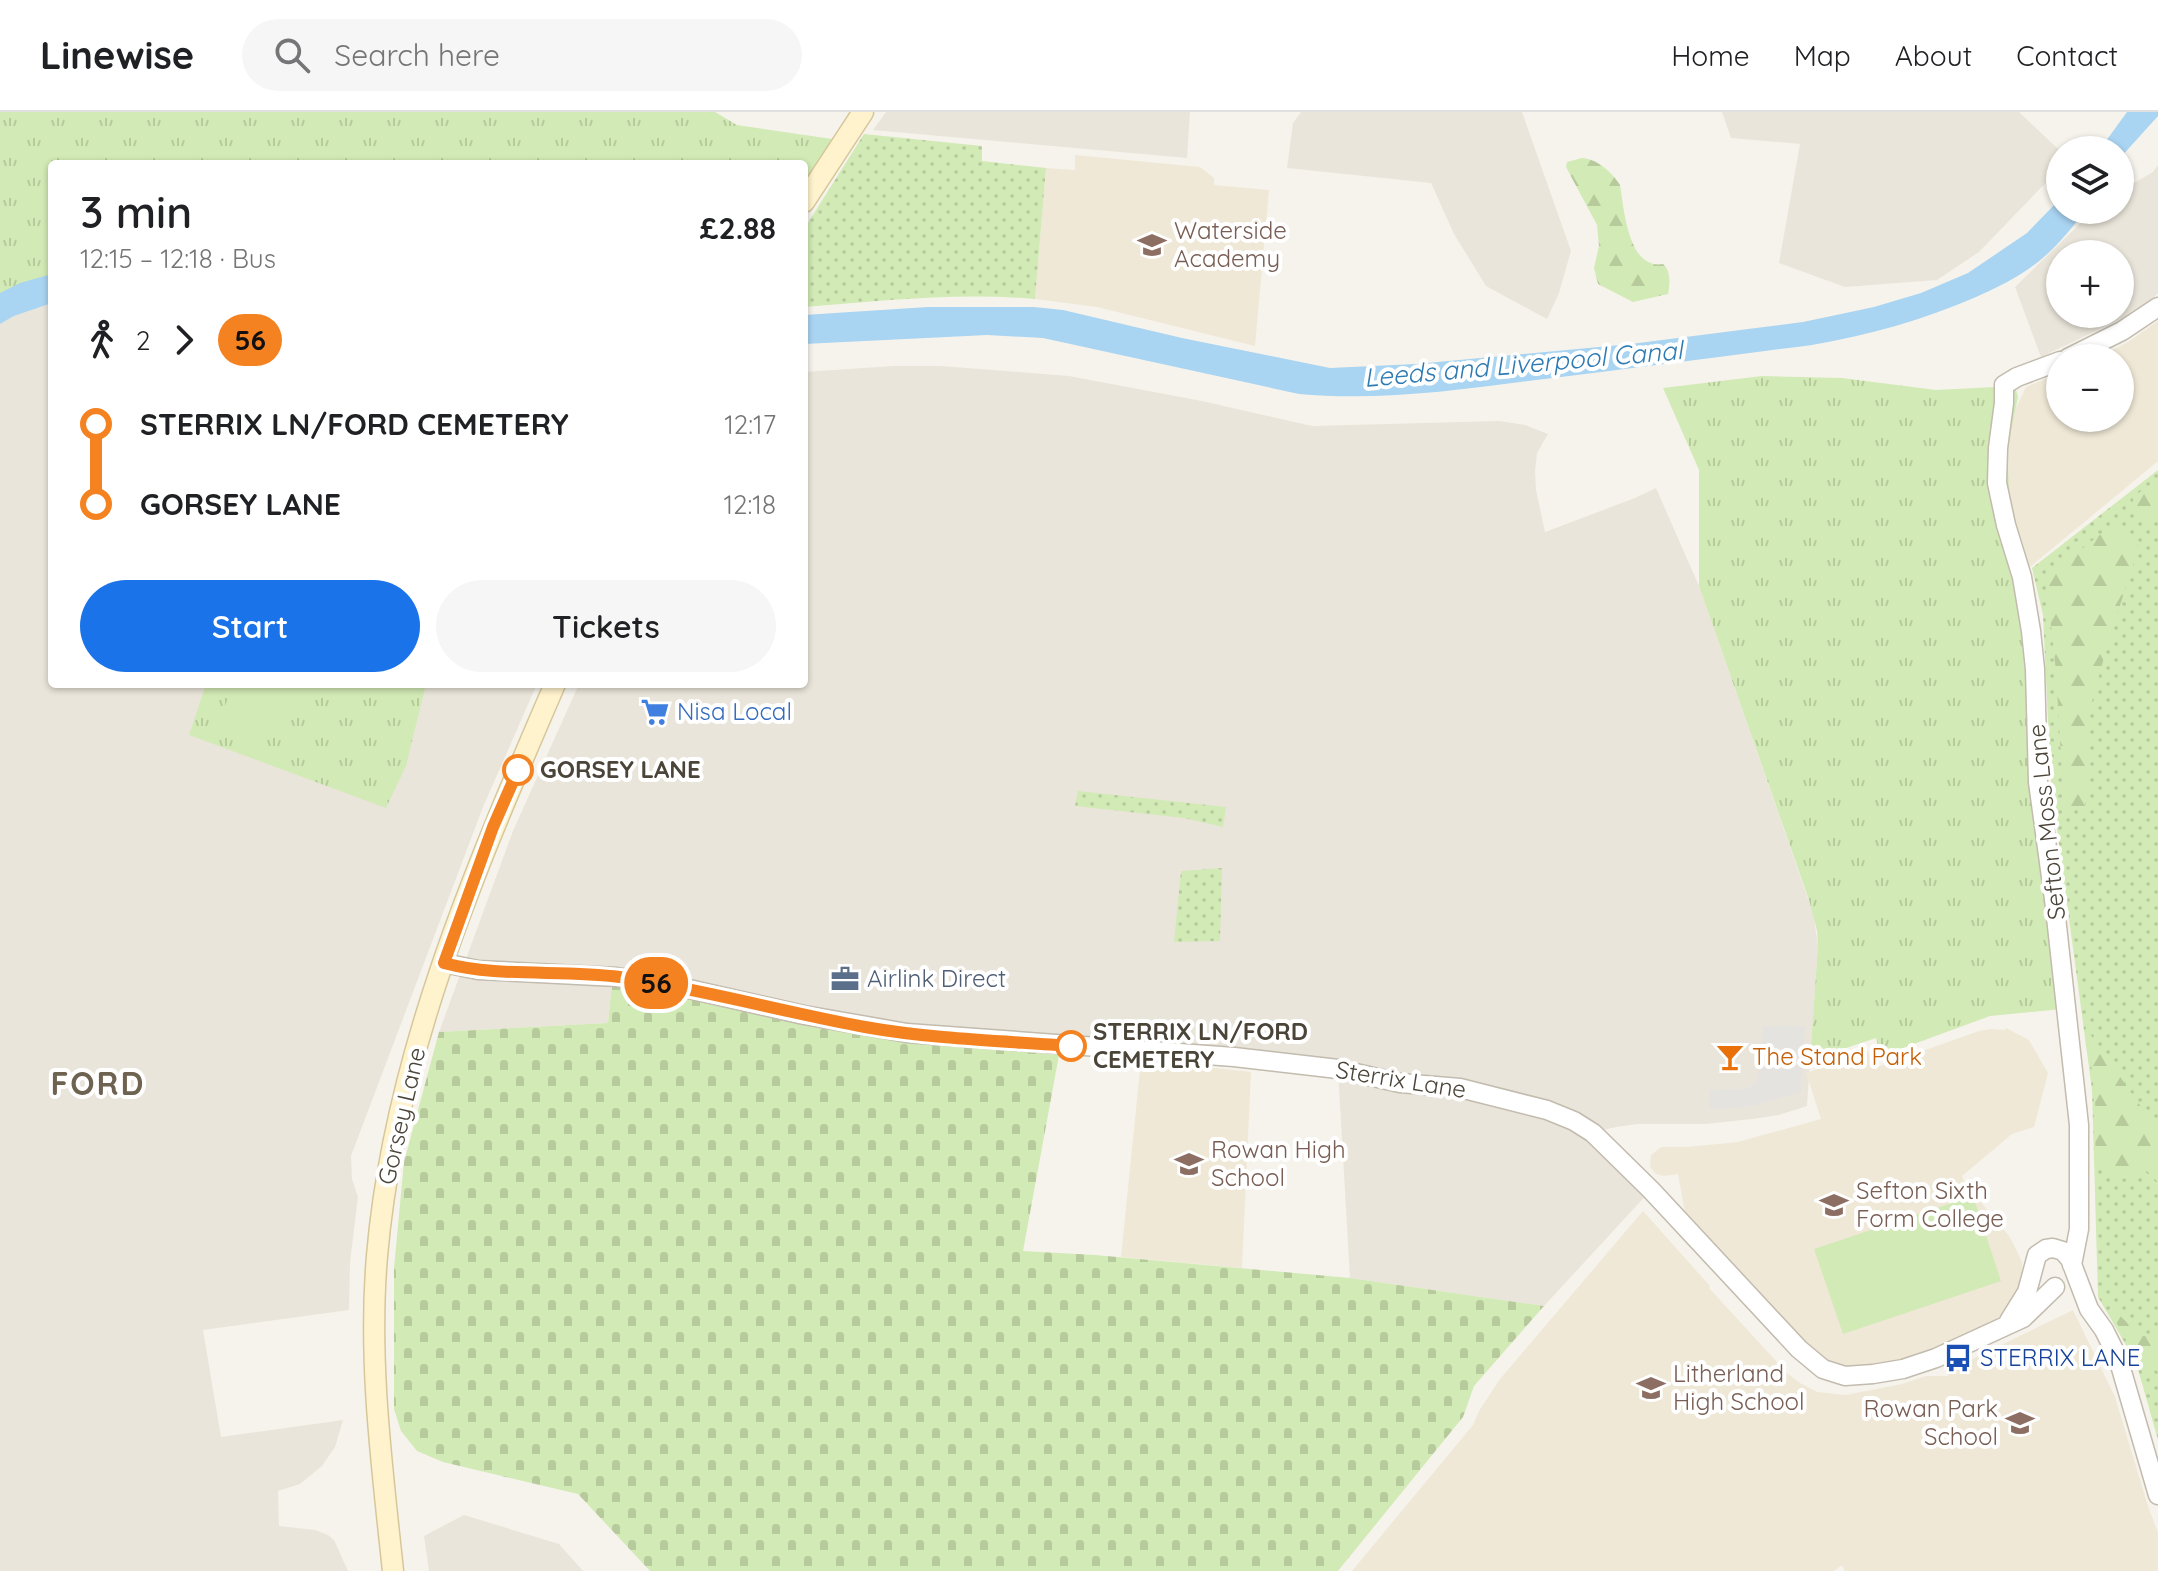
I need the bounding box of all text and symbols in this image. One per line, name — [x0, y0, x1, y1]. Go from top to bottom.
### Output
search box — [242, 19, 802, 91]
text: Linewise — [40, 31, 194, 79]
icon: search — [270, 33, 314, 77]
text: Search here — [334, 36, 500, 74]
text: Home — [1671, 38, 1750, 73]
text: Map — [1794, 38, 1851, 73]
text: About — [1895, 38, 1972, 73]
text: Contact — [2016, 38, 2118, 73]
map controls — [2046, 136, 2134, 432]
button: layers — [2046, 136, 2134, 224]
text: 3 min — [80, 184, 192, 239]
text: £2.88 — [700, 209, 776, 247]
place label: Waterside Academy — [1174, 215, 1287, 273]
school or university icon: Waterside Academy — [1137, 230, 1167, 260]
button: + — [2046, 240, 2134, 328]
text: 12:15 – 12:18 · Bus — [80, 242, 276, 275]
icon: walk — [80, 318, 124, 362]
icon: forward — [162, 318, 206, 362]
text: 56 — [234, 322, 266, 357]
text: 2 — [136, 324, 150, 357]
water label: Leeds and Liverpool Canal — [1362, 333, 1686, 394]
button: − — [2046, 344, 2134, 432]
text: STERRIX LN/FORD CEMETERY — [140, 405, 569, 443]
text: 12:17 — [724, 408, 776, 441]
text: GORSEY LANE — [140, 485, 341, 523]
text: 12:18 — [723, 488, 776, 521]
button: Start — [80, 580, 420, 672]
button: Tickets — [436, 580, 776, 672]
place label: Nisa Local — [677, 696, 792, 726]
supermarket icon: Nisa Local — [640, 697, 670, 727]
street label: Sefton Moss Lane — [2021, 723, 2071, 922]
place label: GORSEY LANE — [540, 754, 701, 784]
marker: GORSEY LANE — [503, 755, 533, 785]
line badge: 56 — [620, 957, 692, 1009]
place label: Airlink Direct — [867, 963, 1006, 993]
office icon: Airlink Direct — [830, 964, 860, 994]
text: 56 — [640, 965, 672, 1000]
place label: STERRIX LN/FORD CEMETERY — [1093, 1016, 1308, 1074]
marker: STERRIX LN/FORD CEMETERY — [1056, 1031, 1086, 1061]
place label: The Stand Park — [1752, 1041, 1922, 1071]
bar icon: The Stand Park — [1715, 1042, 1745, 1072]
street label: Gorsey Lane — [371, 1044, 431, 1187]
street label: Sterrix Lane — [1334, 1054, 1468, 1104]
district label: FORD — [51, 1063, 145, 1103]
place label: Rowan High School — [1211, 1134, 1346, 1192]
school or university icon: Rowan High School — [1174, 1149, 1204, 1179]
place label: Sefton Sixth Form College — [1856, 1175, 2004, 1233]
school or university icon: Sefton Sixth Form College — [1819, 1190, 1849, 1220]
place label: STERRIX LANE — [1980, 1342, 2140, 1372]
bus stop icon: STERRIX LANE — [1943, 1343, 1973, 1373]
place label: Litherland High School — [1673, 1358, 1805, 1416]
school or university icon: Litherland High School — [1636, 1373, 1666, 1403]
place label: Rowan Park School — [1864, 1393, 1998, 1451]
school or university icon: Rowan Park School — [2005, 1408, 2035, 1438]

